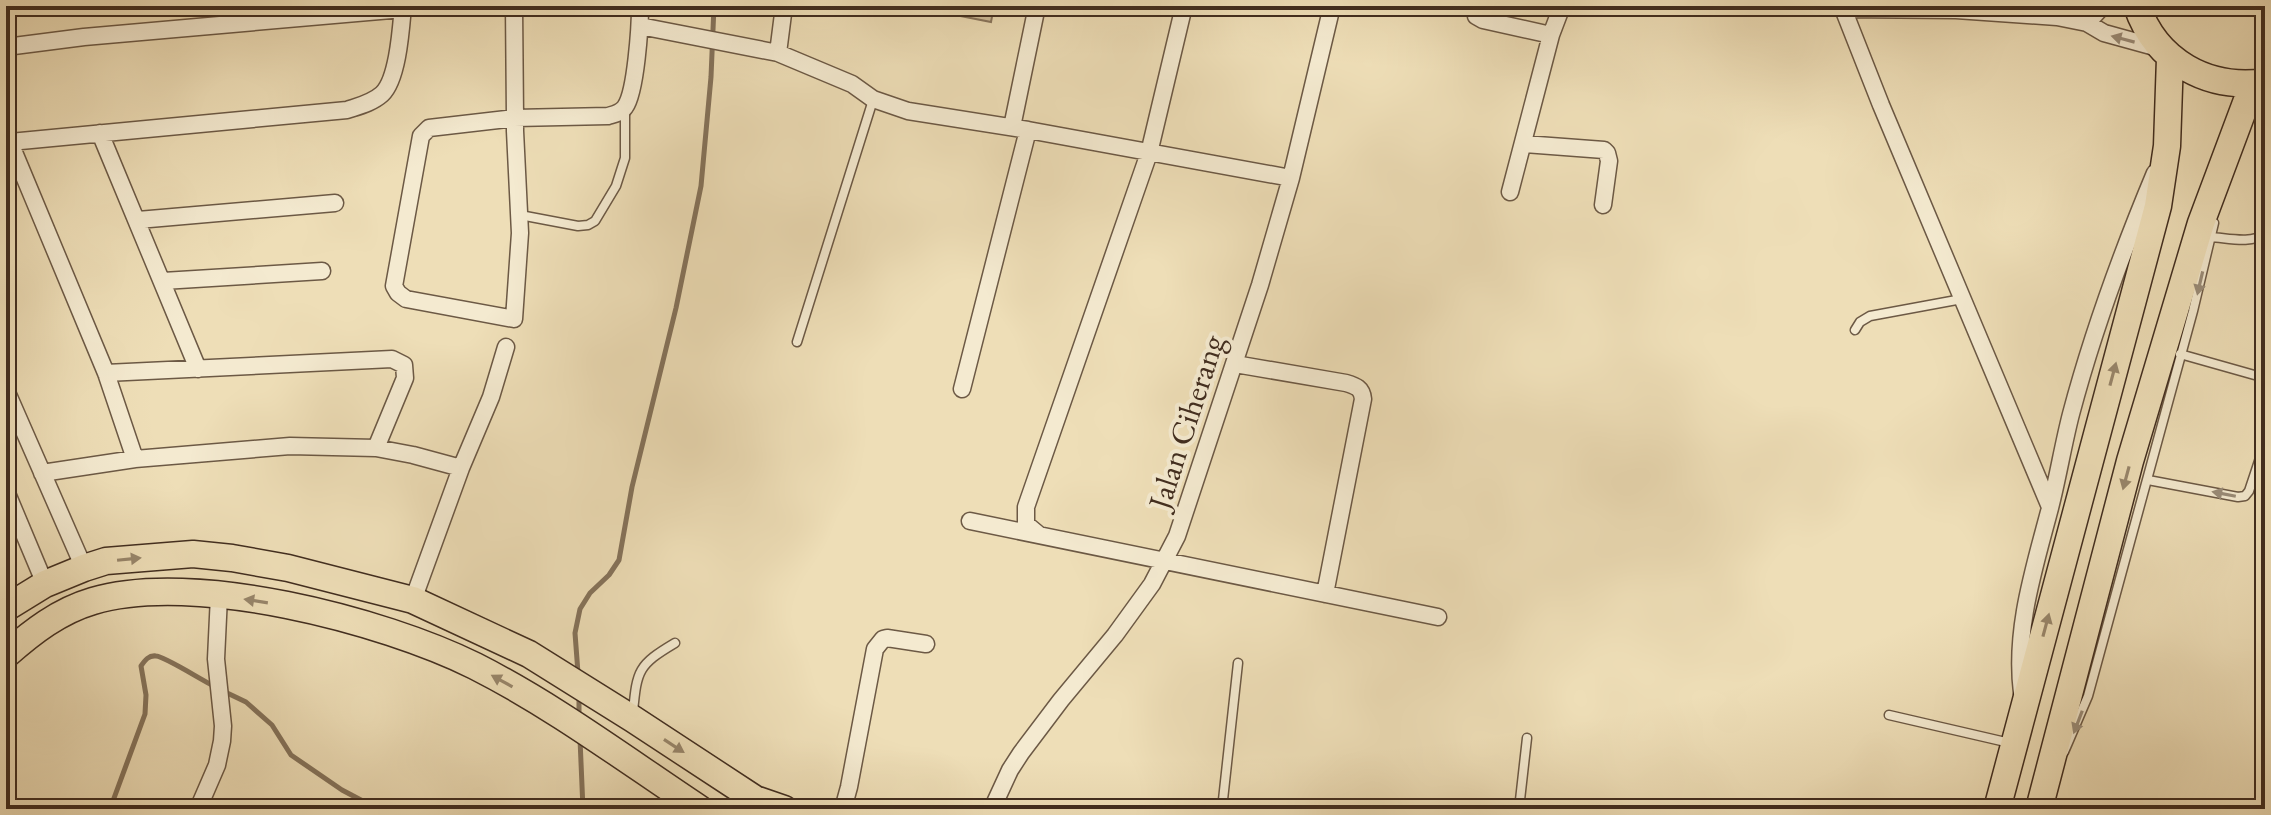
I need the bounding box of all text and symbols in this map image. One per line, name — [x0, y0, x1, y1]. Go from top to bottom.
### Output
one-way arrow — [2111, 32, 2136, 44]
one-way arrow — [2193, 270, 2205, 295]
street label: Jalan Ciherang — [1137, 328, 1234, 518]
one-way arrow — [2108, 362, 2120, 387]
one-way arrow — [2119, 465, 2131, 490]
one-way arrow — [2211, 488, 2236, 500]
one-way arrow — [117, 552, 142, 565]
one-way arrow — [243, 594, 268, 607]
one-way arrow — [2041, 613, 2053, 638]
one-way arrow — [491, 674, 513, 688]
one-way arrow — [2071, 710, 2084, 734]
one-way arrow — [663, 738, 685, 753]

